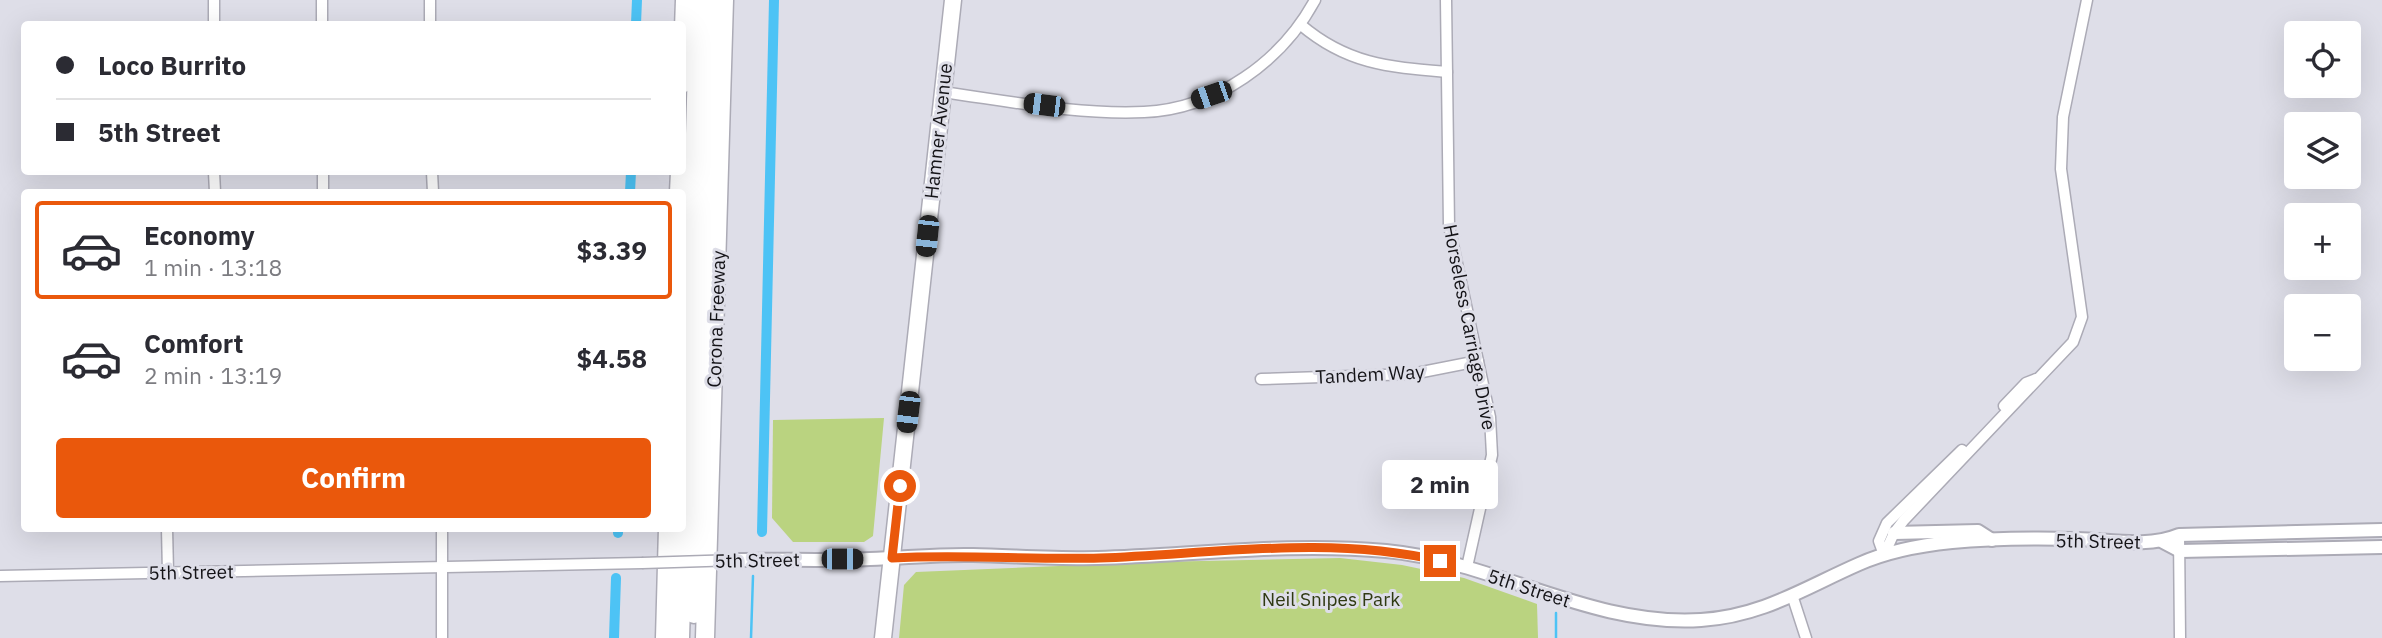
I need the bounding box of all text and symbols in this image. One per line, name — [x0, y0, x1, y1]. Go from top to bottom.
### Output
map controls — [2284, 21, 2361, 371]
button: locate — [2284, 21, 2361, 98]
text: Loco Burrito — [98, 48, 246, 82]
street label: Hamner Avenue — [919, 62, 957, 200]
car — [1188, 78, 1235, 112]
car — [1022, 92, 1067, 118]
button: layers — [2284, 112, 2361, 189]
text: 5th Street — [98, 115, 221, 149]
button: + — [2284, 203, 2361, 280]
car — [915, 214, 940, 258]
text: Economy — [144, 218, 255, 252]
icon: car — [60, 219, 123, 282]
street label: Horseless Carriage Drive — [1438, 222, 1502, 432]
text: $3.39 — [577, 233, 647, 267]
street label: Corona Freeway — [702, 249, 730, 388]
text: 1 min · 13:18 — [144, 252, 282, 282]
button: − — [2284, 294, 2361, 371]
text: Comfort — [144, 326, 243, 360]
icon: car — [60, 327, 123, 390]
text: $4.58 — [577, 341, 647, 375]
street label: Tandem Way — [1315, 359, 1426, 389]
text: 2 min · 13:19 — [144, 360, 282, 390]
car — [896, 390, 921, 434]
button: Confirm — [56, 438, 651, 518]
callout: 2 min — [1382, 460, 1498, 508]
text: 2 min — [1410, 469, 1470, 499]
route start — [884, 470, 916, 502]
street label: 5th Street — [2055, 528, 2141, 554]
route end — [1424, 545, 1456, 577]
street label: 5th Street — [714, 547, 800, 573]
car — [822, 549, 864, 570]
street label: 5th Street — [148, 559, 234, 585]
street label: 5th Street — [1485, 563, 1573, 613]
park label: Neil Snipes Park — [1262, 587, 1400, 611]

